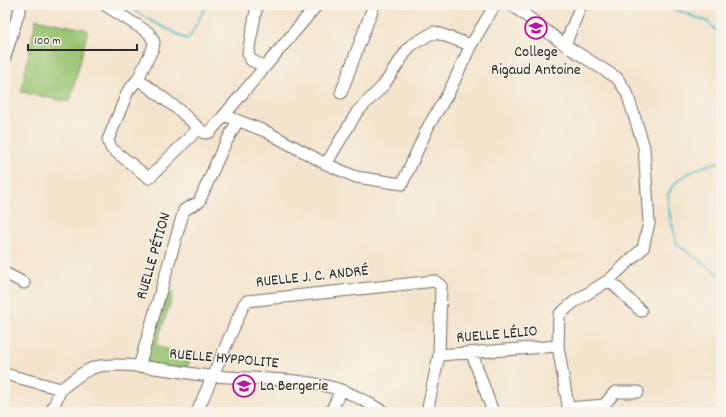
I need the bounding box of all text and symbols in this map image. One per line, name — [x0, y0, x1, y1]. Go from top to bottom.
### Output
school or university icon: College Rigaud Antoine — [523, 15, 549, 41]
scale bar — [28, 26, 137, 52]
text: 100 m — [34, 33, 61, 50]
place label: College Rigaud Antoine — [491, 41, 581, 82]
street label: RUELLE PÉTION — [131, 210, 177, 302]
street label: RUELLE J. C. ANDRÉ — [255, 260, 370, 294]
street label: RUELLE LÉLIO — [456, 320, 538, 350]
street label: RUELLE HYPPOLITE — [168, 343, 280, 375]
school or university icon: La Bergerie — [231, 373, 257, 399]
place label: La Bergerie — [260, 375, 328, 398]

